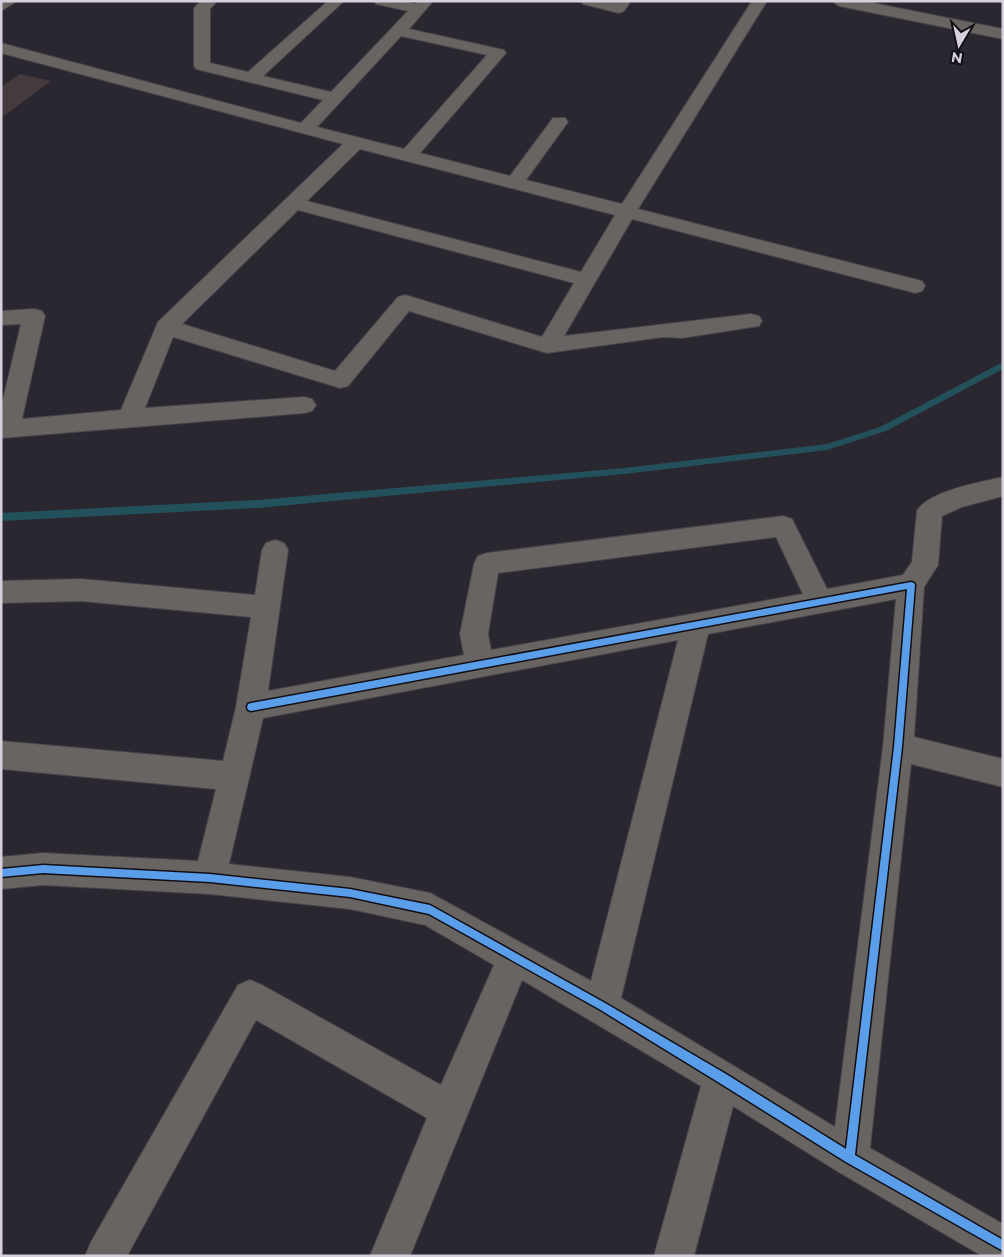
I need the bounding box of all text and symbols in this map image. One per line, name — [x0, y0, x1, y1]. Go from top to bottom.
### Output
north arrow — [934, 20, 984, 70]
text: N — [950, 48, 964, 68]

